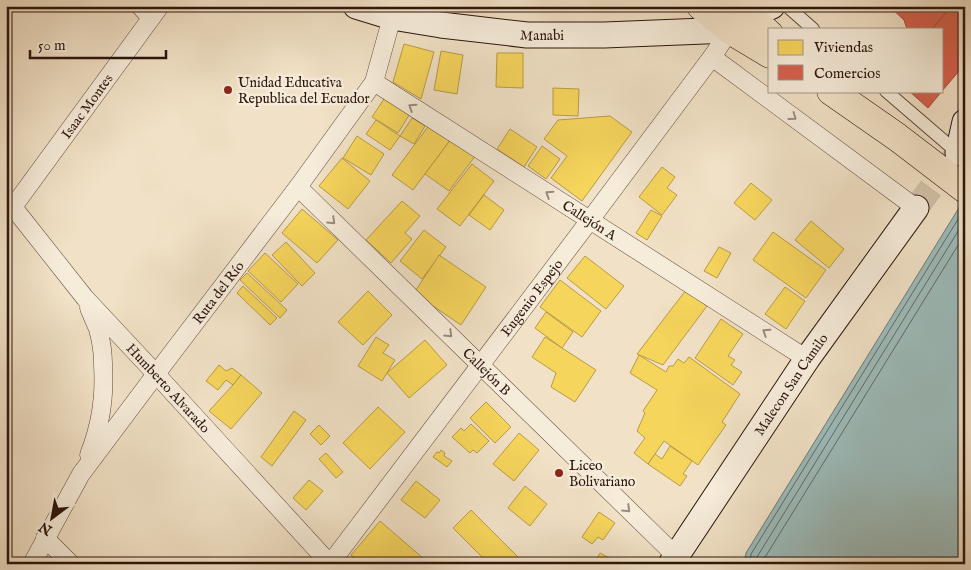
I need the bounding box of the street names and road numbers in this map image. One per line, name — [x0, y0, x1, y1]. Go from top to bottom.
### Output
street label: Manabi — [519, 26, 564, 46]
street label: Isaac Montes — [58, 71, 117, 143]
street label: Callejón A — [559, 197, 620, 245]
street label: Eugenio Espejo — [497, 256, 567, 340]
street label: Ruta del Río — [189, 258, 249, 328]
street label: Malecon San Camilo — [751, 330, 833, 439]
street label: Humberto Alvarado — [122, 340, 214, 438]
street label: Callejón B — [458, 344, 514, 400]

